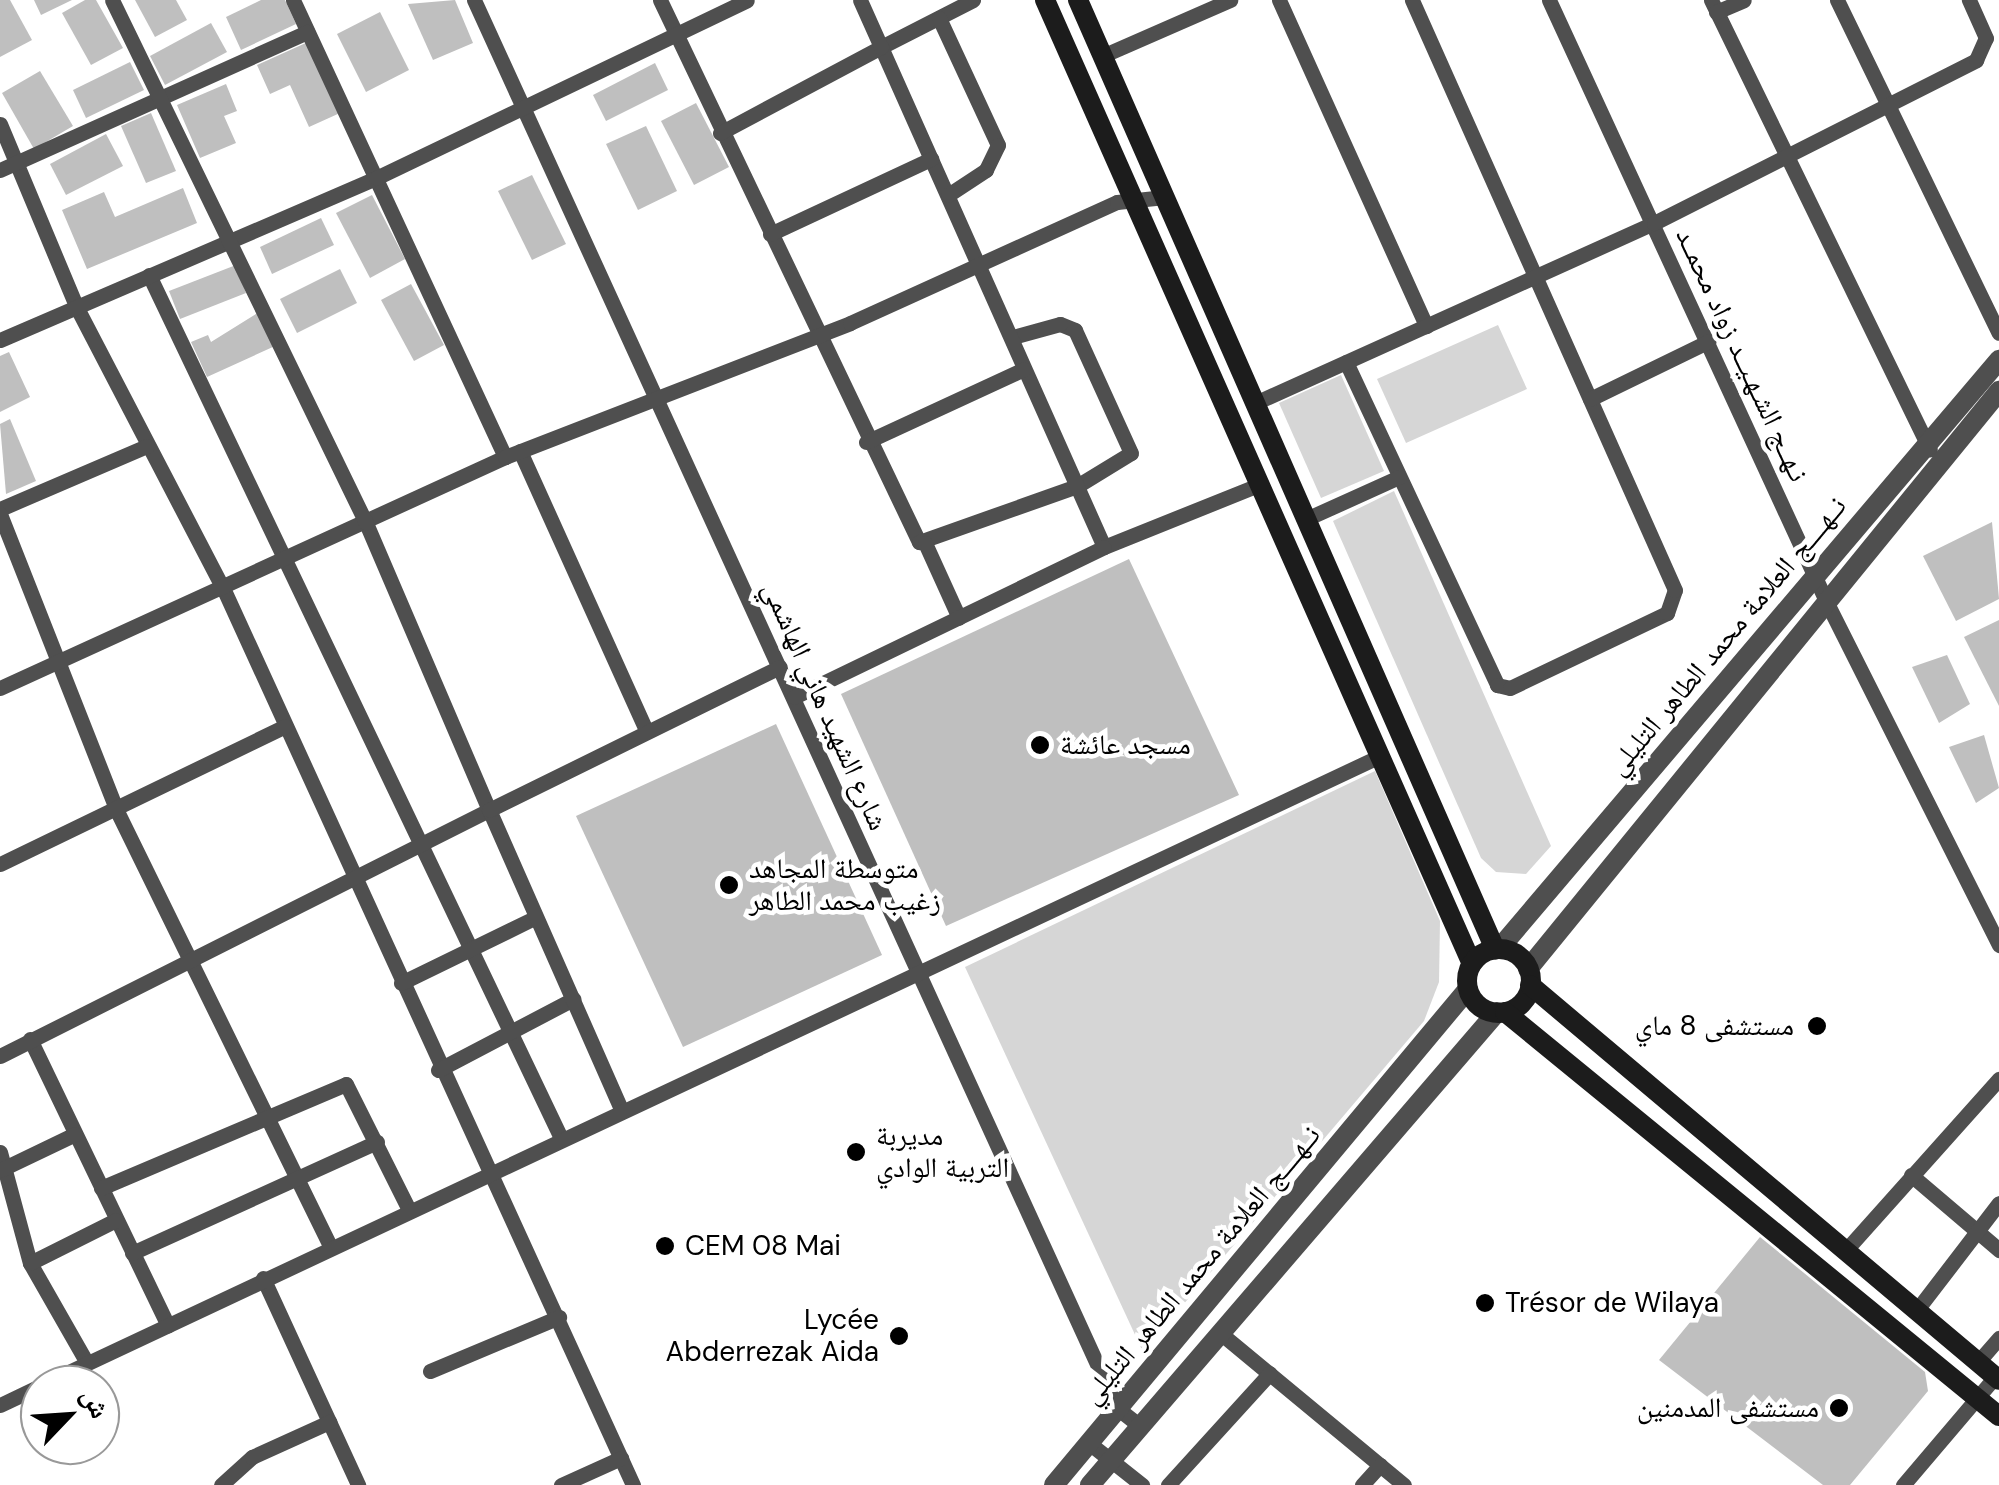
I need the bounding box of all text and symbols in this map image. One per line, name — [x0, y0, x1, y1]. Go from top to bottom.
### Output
street label: نـهــج الشـهـيــد زواد محمــد — [1668, 223, 1816, 487]
street label: نــهــــج العلامة محمد الطاهر التليلي — [1600, 490, 1854, 782]
street label: شارع الشهيد هاني الهاشمي — [755, 576, 895, 836]
place label: مسجد عائشة — [1060, 728, 1191, 762]
marker: مسجد عائشة — [1029, 734, 1051, 756]
place label: متوسطة المجاهد زغيب محمد الطاهر — [749, 852, 941, 918]
marker: متوسطة المجاهد زغيب محمد الطاهر — [718, 874, 740, 896]
place label: مستشفى 8 ماي — [1635, 1009, 1794, 1043]
marker: مستشفى 8 ماي — [1804, 1013, 1830, 1039]
place label: مديربة التربية الوادي — [876, 1119, 1009, 1185]
street label: نــهــــج العلامة محمد الطاهر التليلي — [1074, 1119, 1328, 1411]
marker: مديربة التربية الوادي — [845, 1141, 867, 1163]
place label: CEM 08 Mai — [685, 1229, 841, 1263]
marker: CEM 08 Mai — [654, 1235, 676, 1257]
place label: Trésor de Wilaya — [1505, 1286, 1719, 1320]
marker: Trésor de Wilaya — [1474, 1292, 1496, 1314]
place label: Lycée Abderrezak Aida — [666, 1303, 879, 1369]
marker: Lycée Abderrezak Aida — [888, 1325, 910, 1347]
north arrow — [20, 1365, 120, 1465]
text: ش — [73, 1382, 119, 1424]
place label: مستشفى المدمنين — [1637, 1391, 1819, 1425]
marker: مستشفى المدمنين — [1828, 1397, 1850, 1419]

